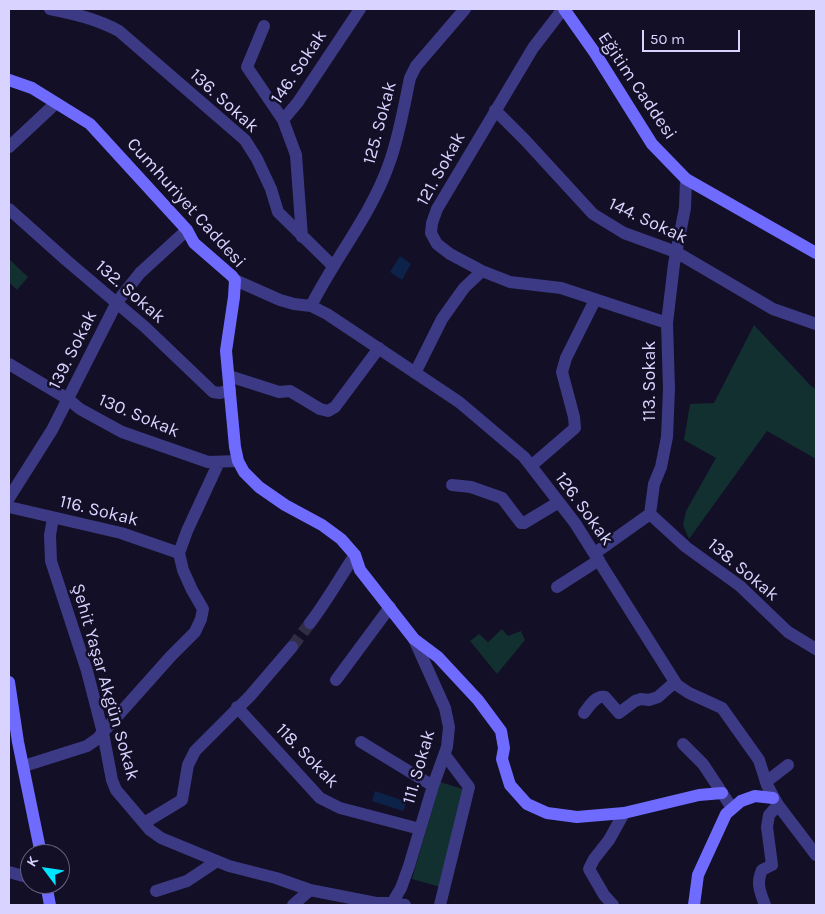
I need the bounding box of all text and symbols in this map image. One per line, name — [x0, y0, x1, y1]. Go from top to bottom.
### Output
scale bar — [645, 20, 742, 52]
street label: 146. Sokak — [266, 26, 332, 108]
street label: Eğitim Caddesi — [593, 28, 681, 144]
text: 50 m — [650, 30, 685, 48]
street label: 136. Sokak — [185, 64, 263, 138]
street label: 125. Sokak — [359, 79, 401, 167]
street label: 121. Sokak — [412, 128, 470, 210]
street label: Cumhuriyet Caddesi — [122, 134, 250, 272]
street label: 144. Sokak — [605, 193, 691, 249]
street label: 132. Sokak — [91, 256, 169, 328]
street label: 139. Sokak — [44, 307, 102, 393]
street label: 113. Sokak — [639, 341, 661, 421]
street label: 130. Sokak — [95, 389, 183, 443]
street label: 126. Sokak — [550, 468, 618, 550]
street label: 116. Sokak — [57, 491, 141, 531]
street label: 138. Sokak — [703, 534, 783, 606]
street label: Şehit Yaşar Akgün Sokak — [67, 581, 143, 783]
street label: 118. Sokak — [271, 719, 343, 793]
street label: 111. Sokak — [398, 727, 440, 807]
north arrow — [20, 844, 70, 894]
text: K — [23, 853, 42, 870]

